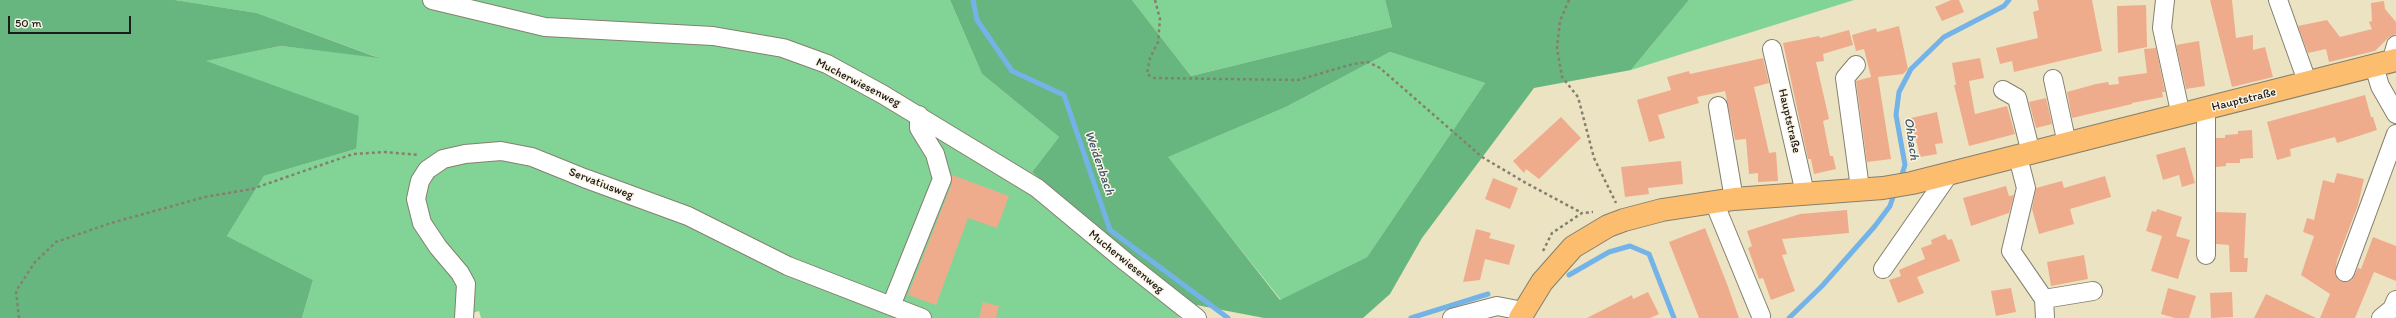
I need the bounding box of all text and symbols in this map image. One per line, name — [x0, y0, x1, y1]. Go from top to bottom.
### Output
scale bar — [10, 8, 133, 34]
text: 50 m — [15, 16, 41, 30]
street label: Mucherwiesenweg — [813, 55, 903, 111]
street label: Hauptstraße — [2210, 85, 2278, 115]
street label: Hauptstraße — [1775, 87, 1803, 155]
water label: Ohbach — [1900, 117, 1922, 161]
water label: Weidenbach — [1081, 129, 1117, 197]
street label: Servatiusweg — [567, 165, 635, 203]
street label: Mucherwiesenweg — [1085, 227, 1167, 297]

